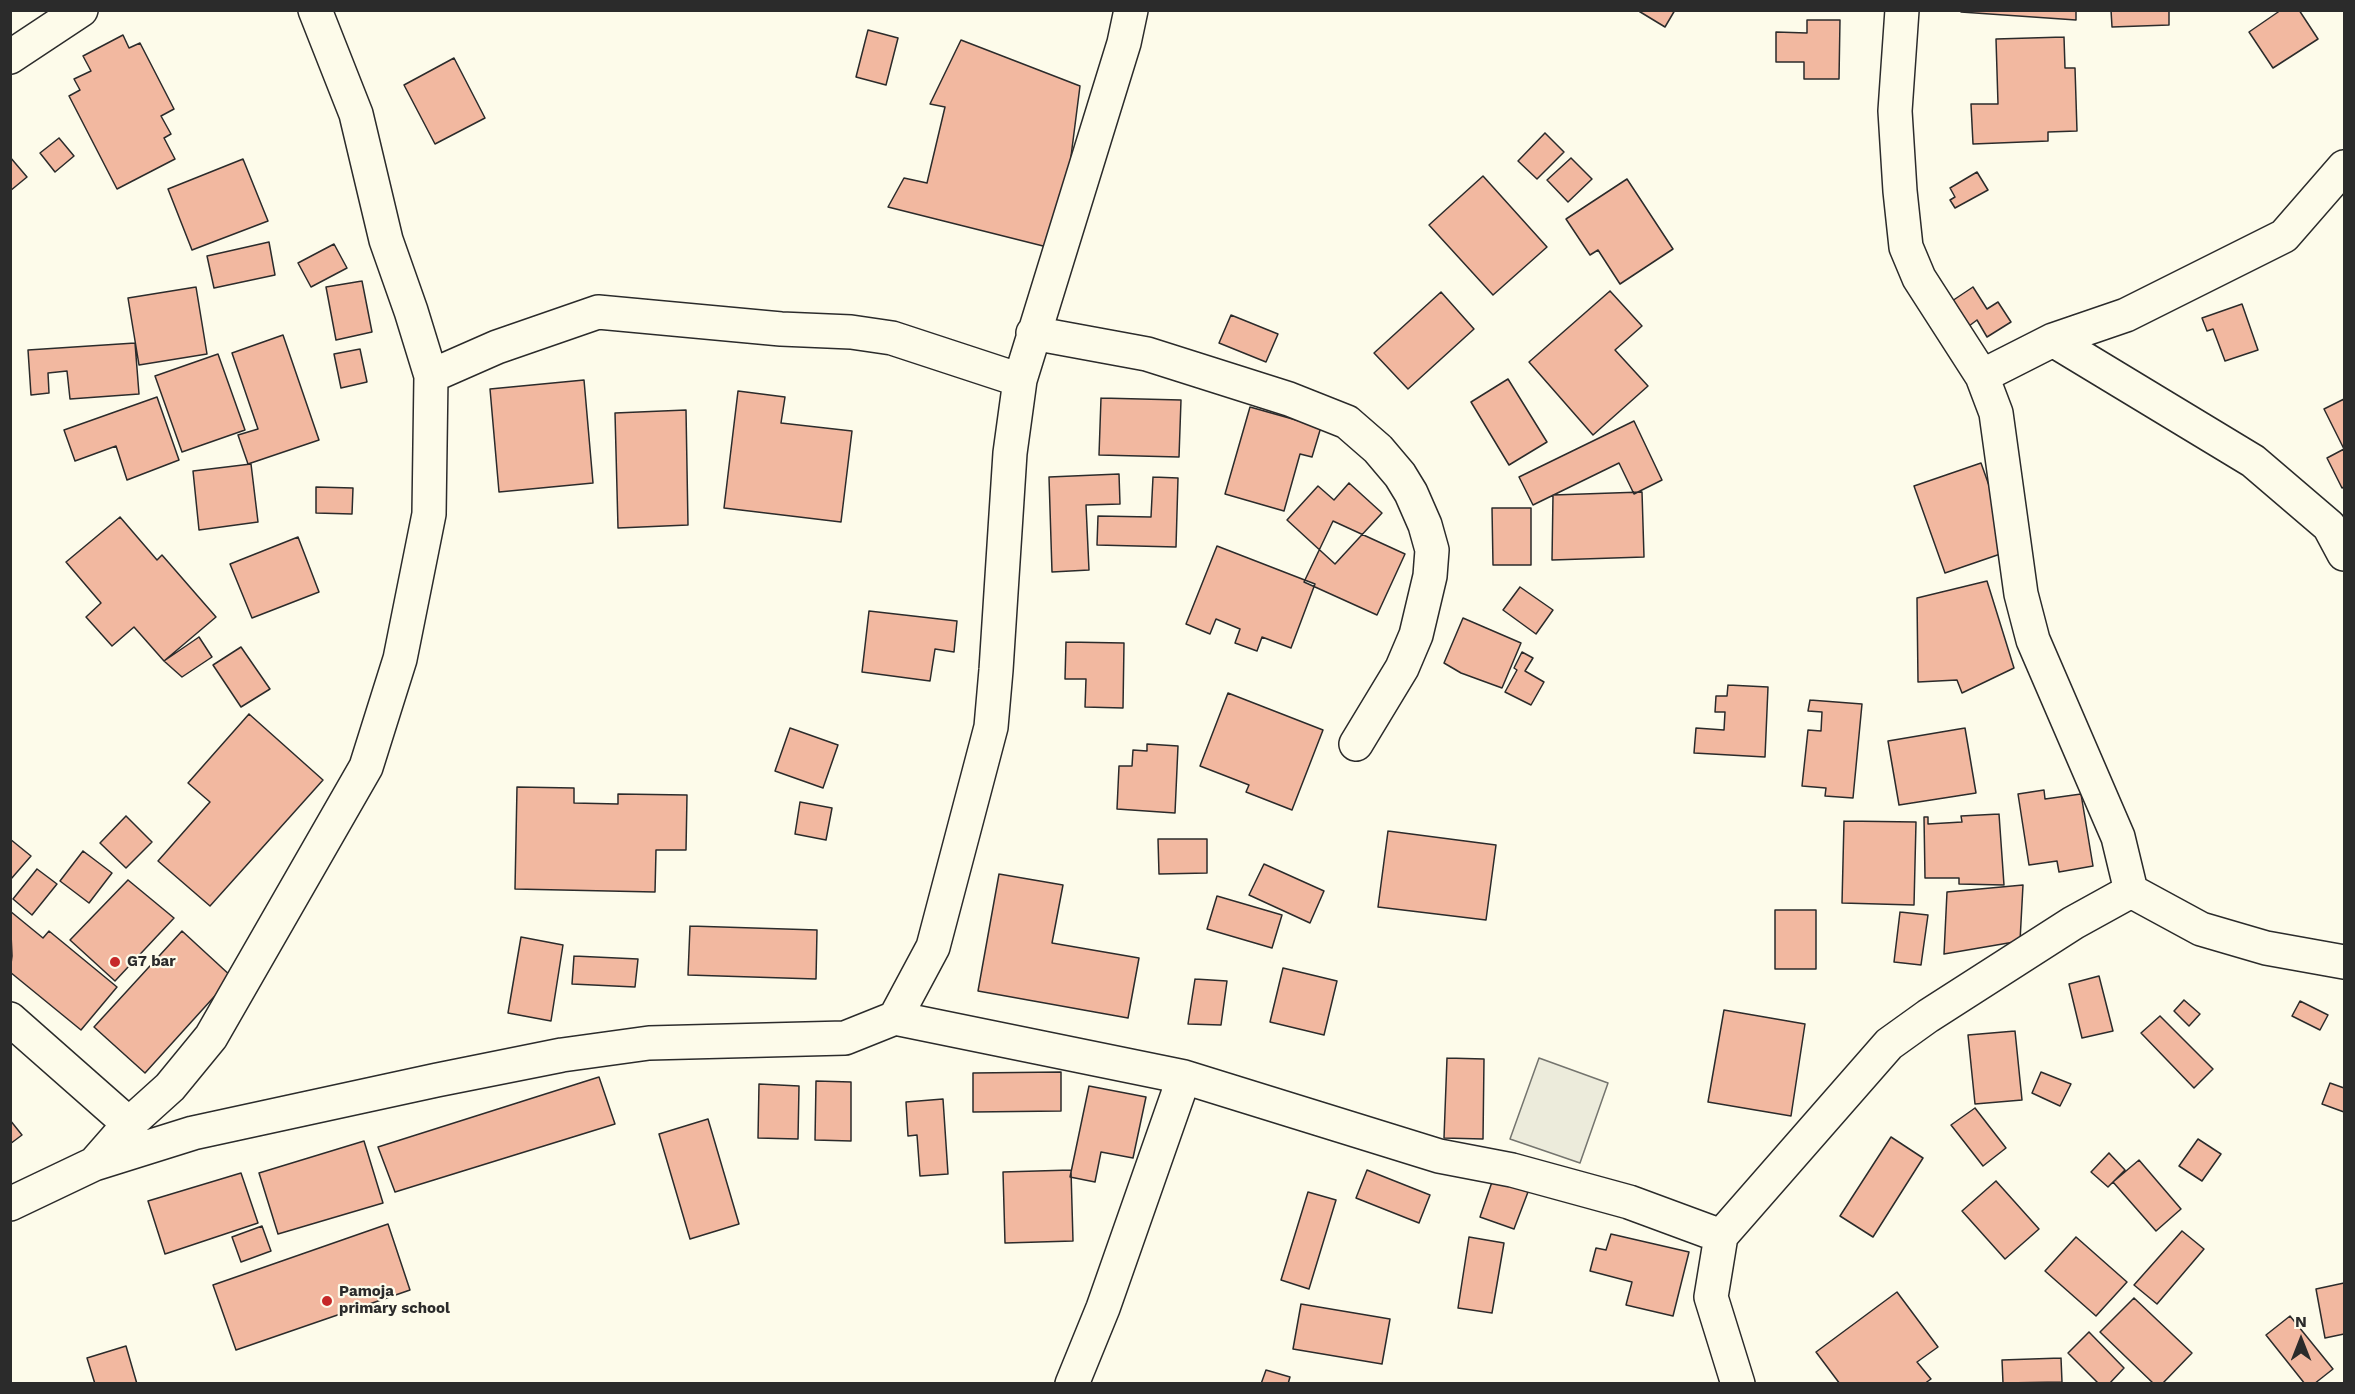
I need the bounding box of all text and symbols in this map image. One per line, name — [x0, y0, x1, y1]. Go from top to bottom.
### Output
place label: G7 bar — [127, 953, 176, 971]
marker: G7 bar — [108, 955, 122, 969]
place label: Pamoja primary school — [339, 1283, 450, 1318]
marker: Pamoja primary school — [320, 1294, 334, 1308]
north arrow — [2271, 1310, 2331, 1370]
text: N — [2295, 1312, 2307, 1331]

